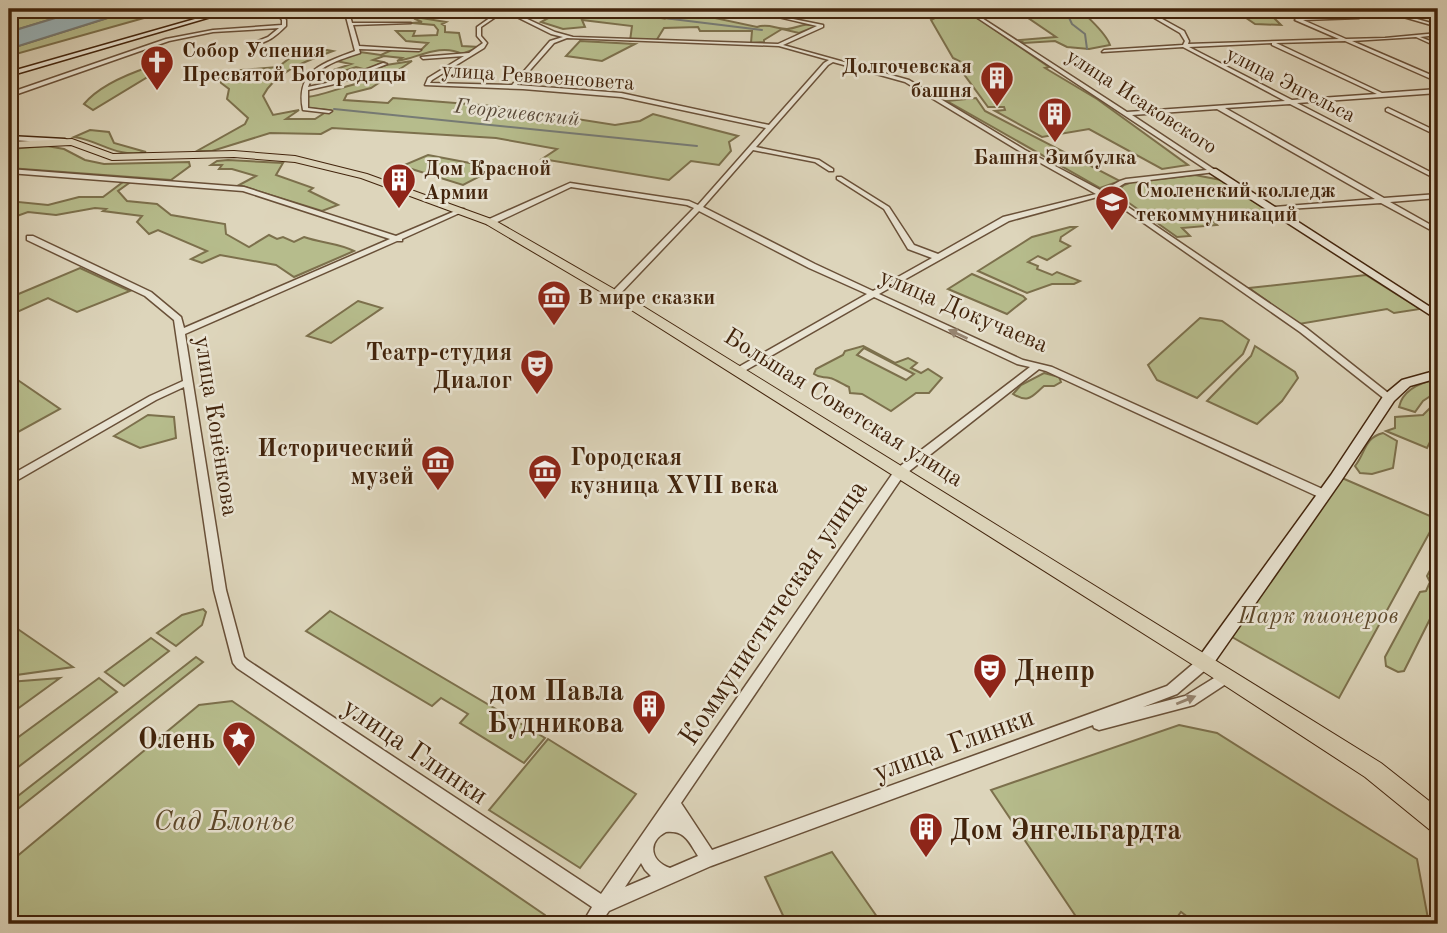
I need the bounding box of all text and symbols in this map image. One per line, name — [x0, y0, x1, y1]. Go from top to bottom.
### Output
place label: Собор Успения Пресвятой Богородицы — [182, 41, 406, 86]
church icon: Собор Успения Пресвятой Богородицы — [138, 43, 176, 92]
street label: улица Энгельса — [1222, 44, 1358, 127]
street label: улица Исаковского — [1062, 46, 1220, 159]
place label: Долгочевская башня — [842, 57, 972, 102]
building icon: Долгочевская башня — [978, 59, 1016, 108]
street label: улица Реввоенсовета — [441, 60, 635, 95]
building icon: Башня Зимбулка — [1036, 95, 1074, 144]
water label: Георгиевский — [452, 96, 581, 131]
place label: Башня Зимбулка — [973, 148, 1137, 169]
place label: Дом Красной Армии — [424, 159, 551, 204]
building icon: Дом Красной Армии — [380, 161, 418, 210]
place label: Смоленский колледж текоммуникаций — [1136, 181, 1336, 226]
school or university icon: Смоленский колледж текоммуникаций — [1093, 183, 1131, 232]
street label: улица Докучаева — [875, 265, 1051, 358]
museum icon: В мире сказки — [535, 278, 573, 327]
place label: В мире сказки — [578, 288, 715, 309]
street label: Большая Советская улица — [719, 325, 967, 492]
one-way arrow — [948, 328, 968, 339]
street label: улица Конёнкова — [189, 334, 241, 518]
place label: Театр-студия Диалог — [366, 342, 512, 394]
theatre icon: Театр-студия Диалог — [518, 347, 556, 396]
place label: Исторический музей — [257, 438, 414, 490]
museum icon: Исторический музей — [419, 443, 457, 492]
place label: Городская кузница XVII века — [570, 447, 778, 499]
museum icon: Городская кузница XVII века — [526, 452, 564, 501]
street label: Коммунистическая улица — [675, 476, 874, 751]
park label: Парк пионеров — [1237, 605, 1398, 629]
theatre icon: Днепр — [971, 651, 1009, 700]
place label: Днепр — [1014, 659, 1095, 687]
place label: дом Павла Будникова — [487, 679, 624, 739]
building icon: дом Павла Будникова — [630, 687, 668, 736]
street label: улица Глинки — [337, 694, 492, 811]
one-way arrow — [1176, 695, 1197, 706]
street label: улица Глинки — [870, 704, 1038, 788]
place icon: Олень — [220, 719, 258, 768]
place label: Олень — [138, 726, 215, 755]
park label: Сад Блонье — [153, 809, 295, 837]
building icon: Дом Энгельгардта — [907, 810, 945, 859]
place label: Дом Энгельгардта — [950, 817, 1182, 846]

